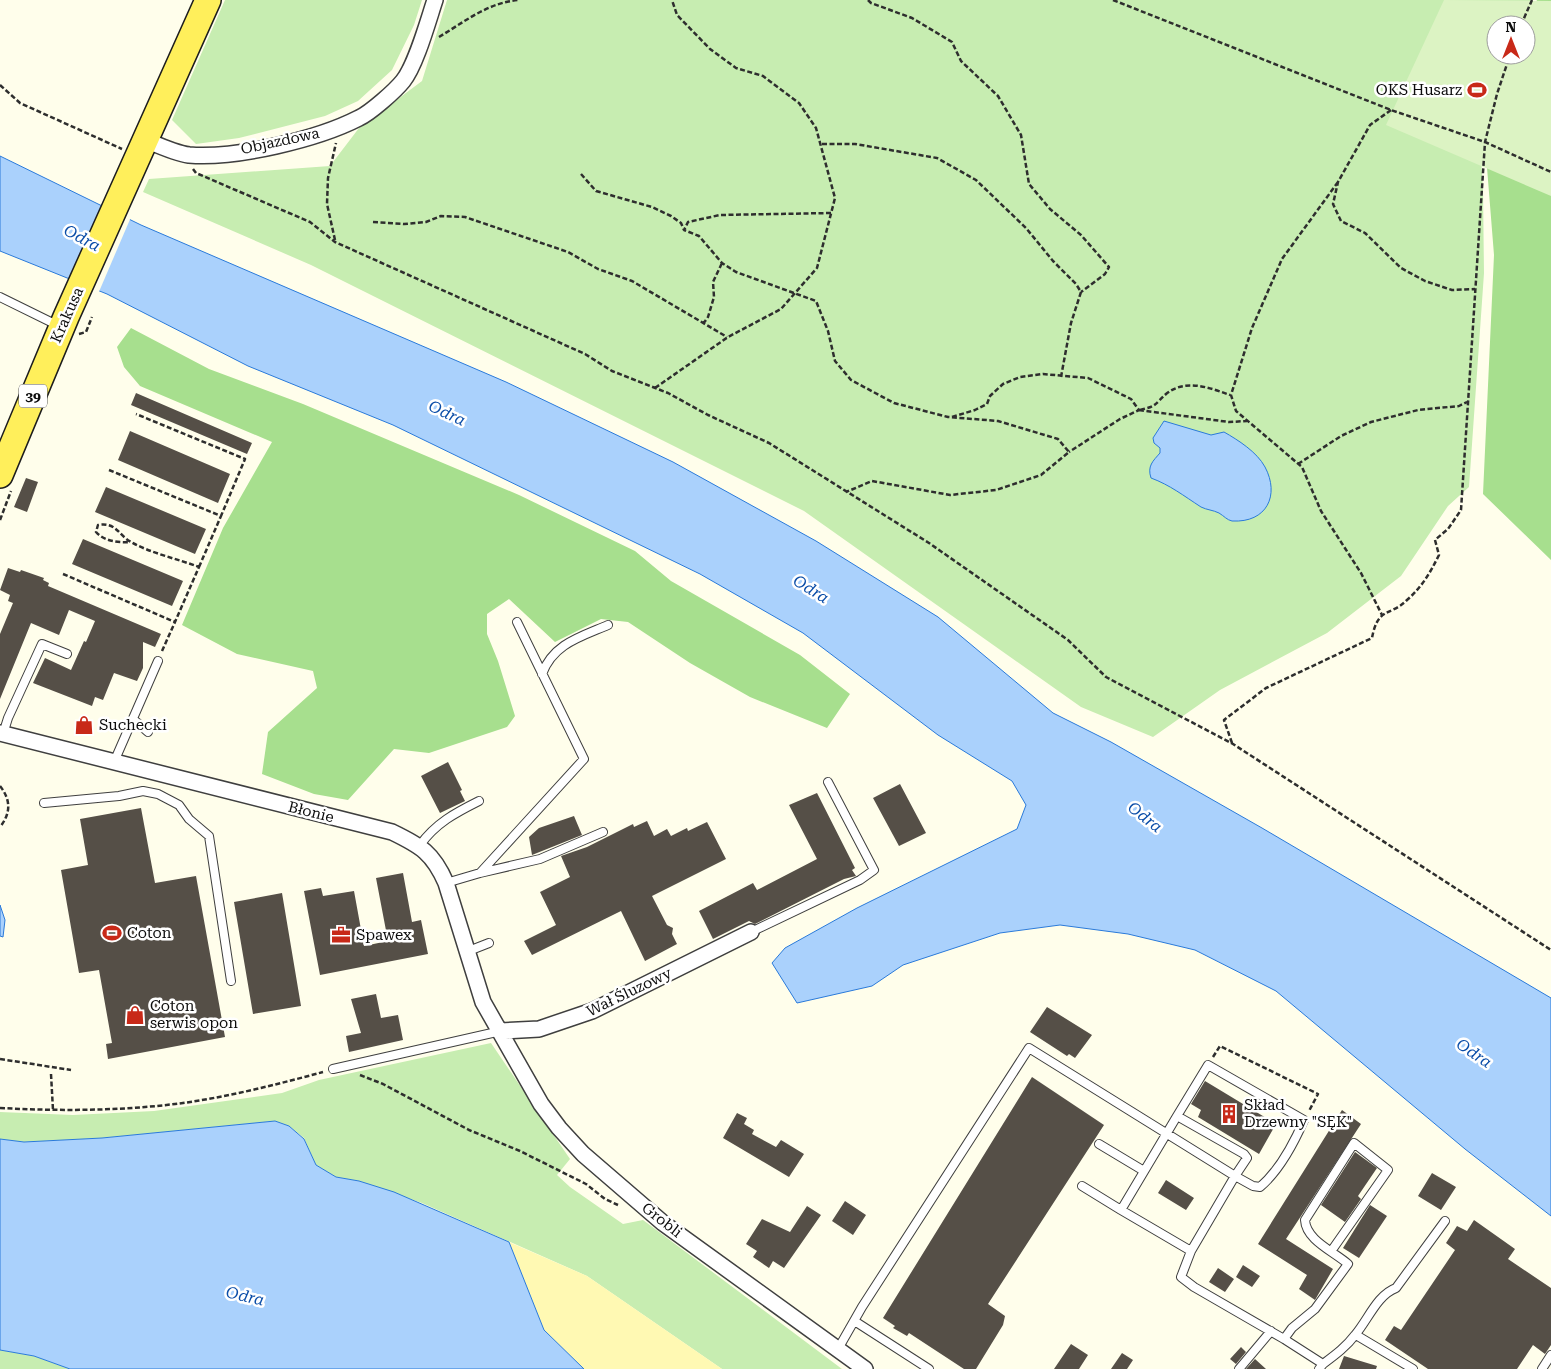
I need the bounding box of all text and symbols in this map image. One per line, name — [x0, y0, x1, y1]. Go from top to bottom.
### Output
north arrow — [1486, 15, 1536, 65]
text: N — [1506, 19, 1517, 35]
sports icon: OKS Husarz — [1466, 79, 1488, 101]
place label: OKS Husarz — [1376, 81, 1462, 99]
street label: Objazdowa — [239, 124, 321, 158]
water label: Odra — [61, 221, 104, 256]
street label: Krakusa — [47, 284, 87, 346]
road number: 39 — [19, 384, 47, 408]
water label: Odra — [426, 396, 469, 430]
water label: Odra — [790, 571, 833, 607]
shop icon: Suchecki — [73, 714, 95, 736]
place label: Suchecki — [99, 716, 167, 734]
street label: Błonie — [286, 798, 336, 826]
water label: Odra — [1124, 798, 1166, 837]
sports icon: Coton — [101, 922, 123, 944]
place label: Coton — [127, 924, 172, 942]
office icon: Spawex — [330, 924, 352, 946]
place label: Spawex — [356, 926, 412, 944]
street label: Wał Śluzowy — [583, 963, 675, 1020]
place label: Coton serwis opon — [150, 997, 238, 1032]
shop icon: Coton serwis opon — [124, 1004, 146, 1026]
water label: Odra — [1453, 1034, 1496, 1072]
place label: Skład Drzewny "SĘK" — [1244, 1096, 1352, 1131]
building icon: Skład Drzewny "SĘK" — [1218, 1103, 1240, 1125]
street label: Grobli — [638, 1199, 686, 1241]
water label: Odra — [224, 1282, 266, 1310]

